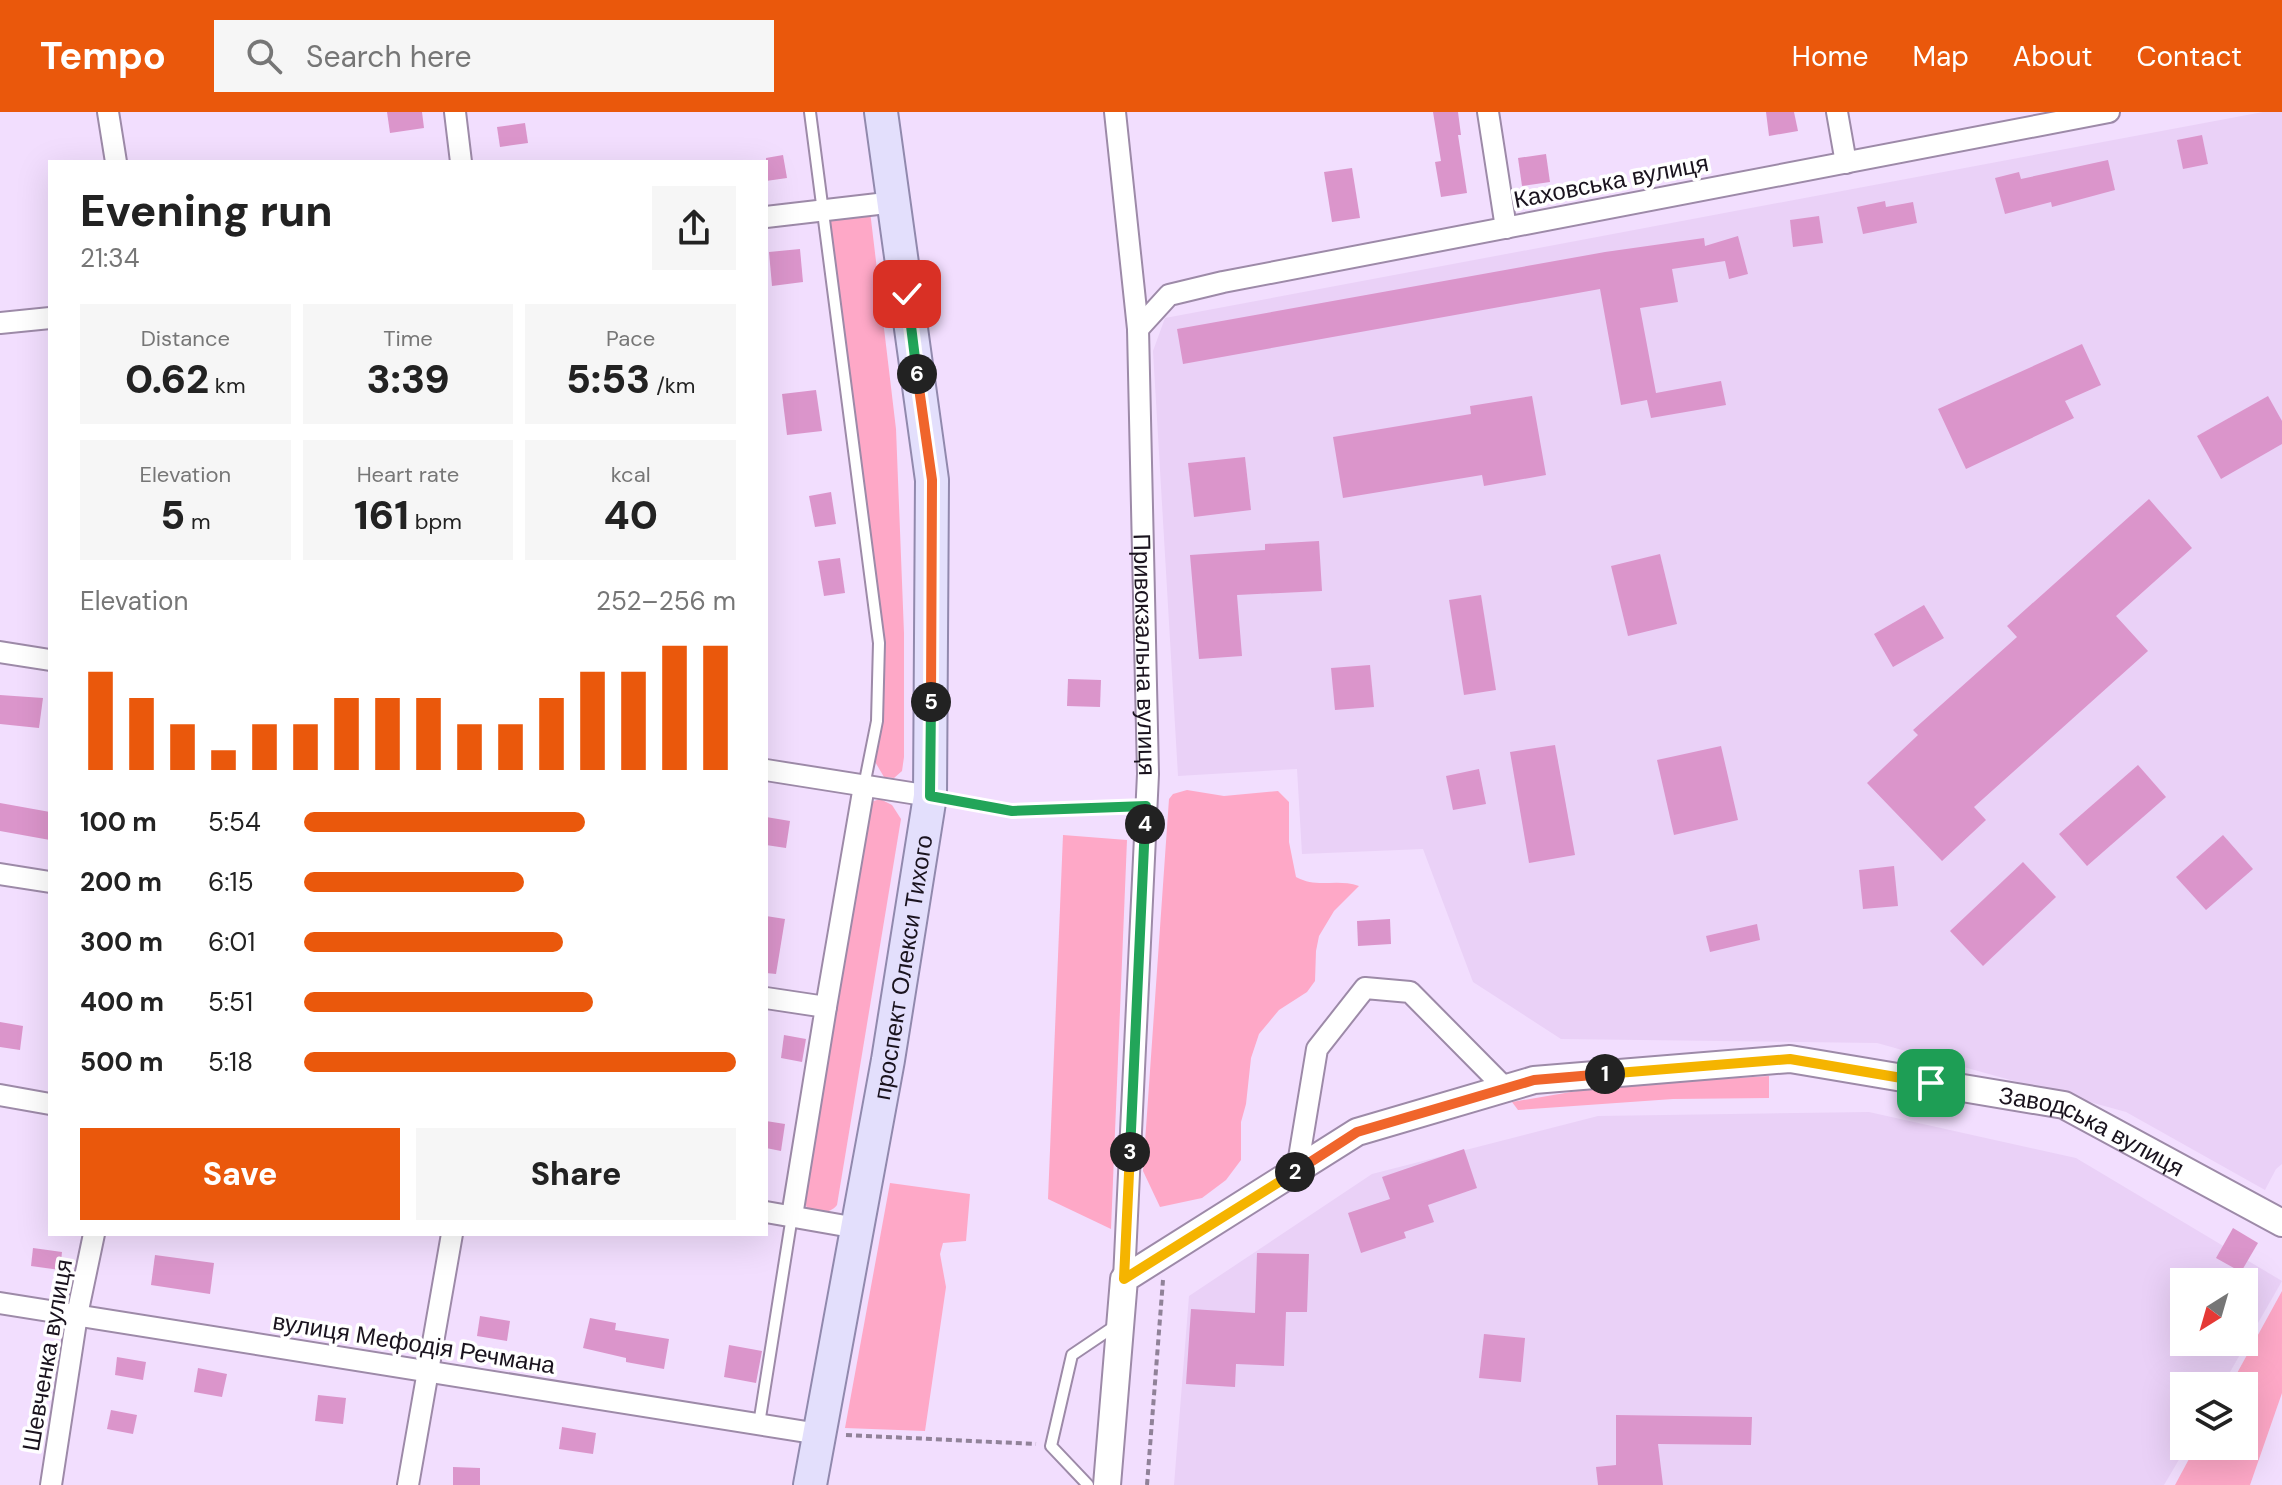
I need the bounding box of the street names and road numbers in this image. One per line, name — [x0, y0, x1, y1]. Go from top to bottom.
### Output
street label: Каховська вулиця — [1511, 147, 1711, 215]
street label: Привокзальна вулиця — [1127, 533, 1164, 776]
street label: проспект Олекси Тихого — [865, 832, 939, 1102]
street label: Заводська вулиця — [1997, 1079, 2190, 1183]
street label: Шевченка вулиця — [15, 1256, 79, 1454]
street label: вулиця Мефодія Речмана — [271, 1305, 558, 1381]

